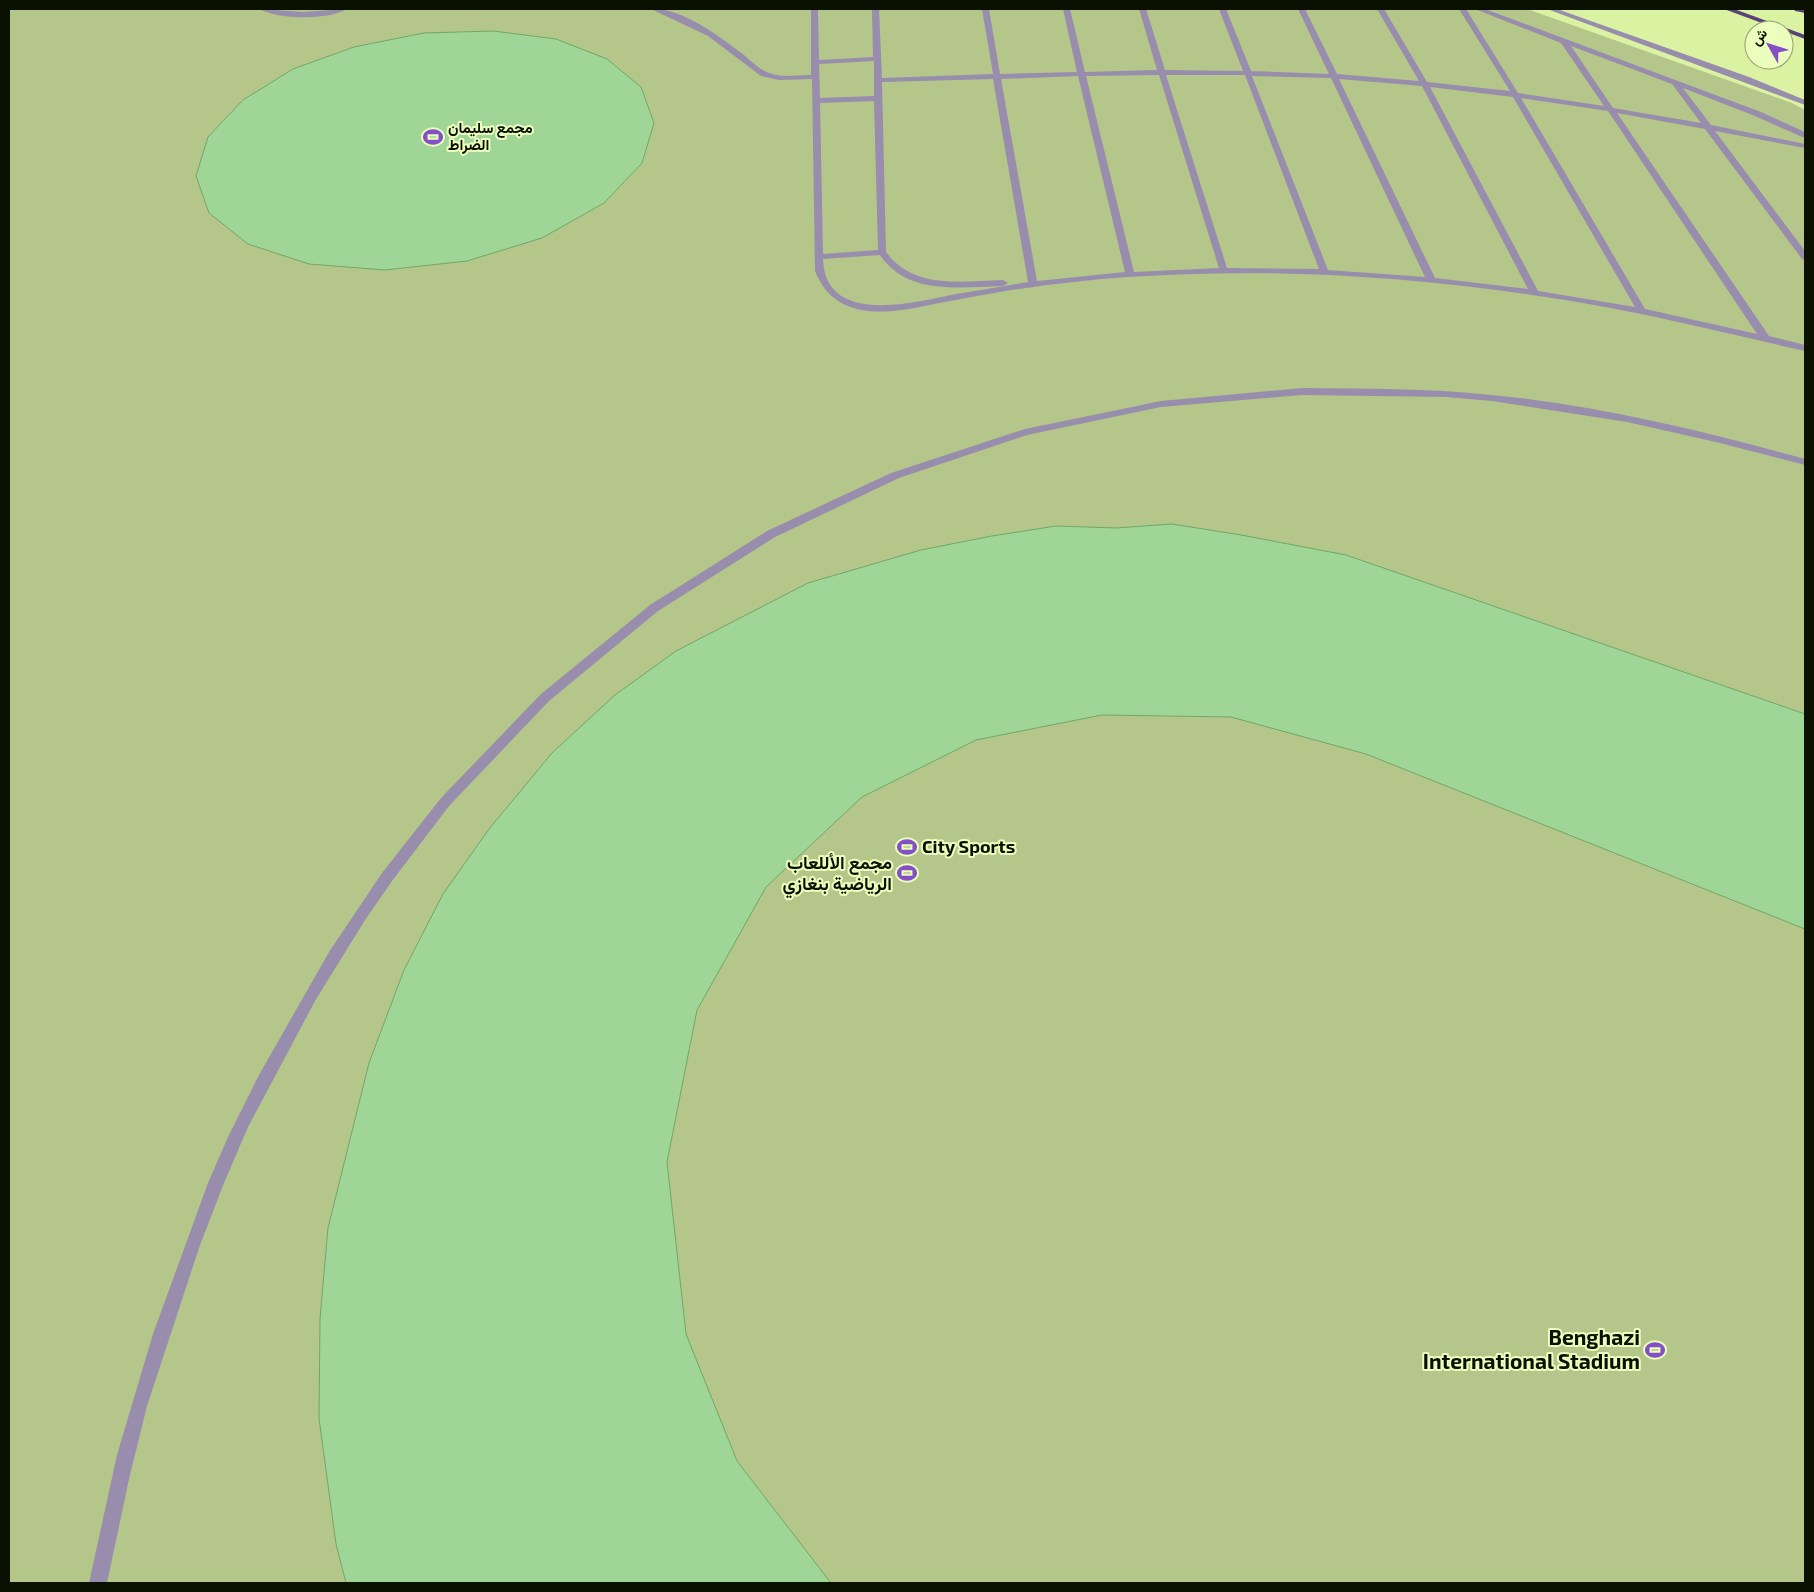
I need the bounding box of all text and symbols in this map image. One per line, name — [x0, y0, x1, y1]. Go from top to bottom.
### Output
north arrow — [1744, 20, 1794, 70]
text: ش — [1747, 24, 1771, 49]
place label: مجمع سليمان الضراط — [448, 118, 533, 154]
sports icon: مجمع سليمان الضراط — [422, 126, 444, 148]
place label: City Sports — [922, 835, 1015, 857]
sports icon: City Sports — [896, 836, 918, 858]
place label: مجمع الأللعاب الرياضية بنغازي — [783, 851, 892, 899]
sports icon: مجمع الأللعاب الرياضية بنغازي — [896, 862, 918, 884]
place label: Benghazi International Stadium — [1423, 1324, 1640, 1373]
sports icon: Benghazi International Stadium — [1644, 1339, 1666, 1361]

